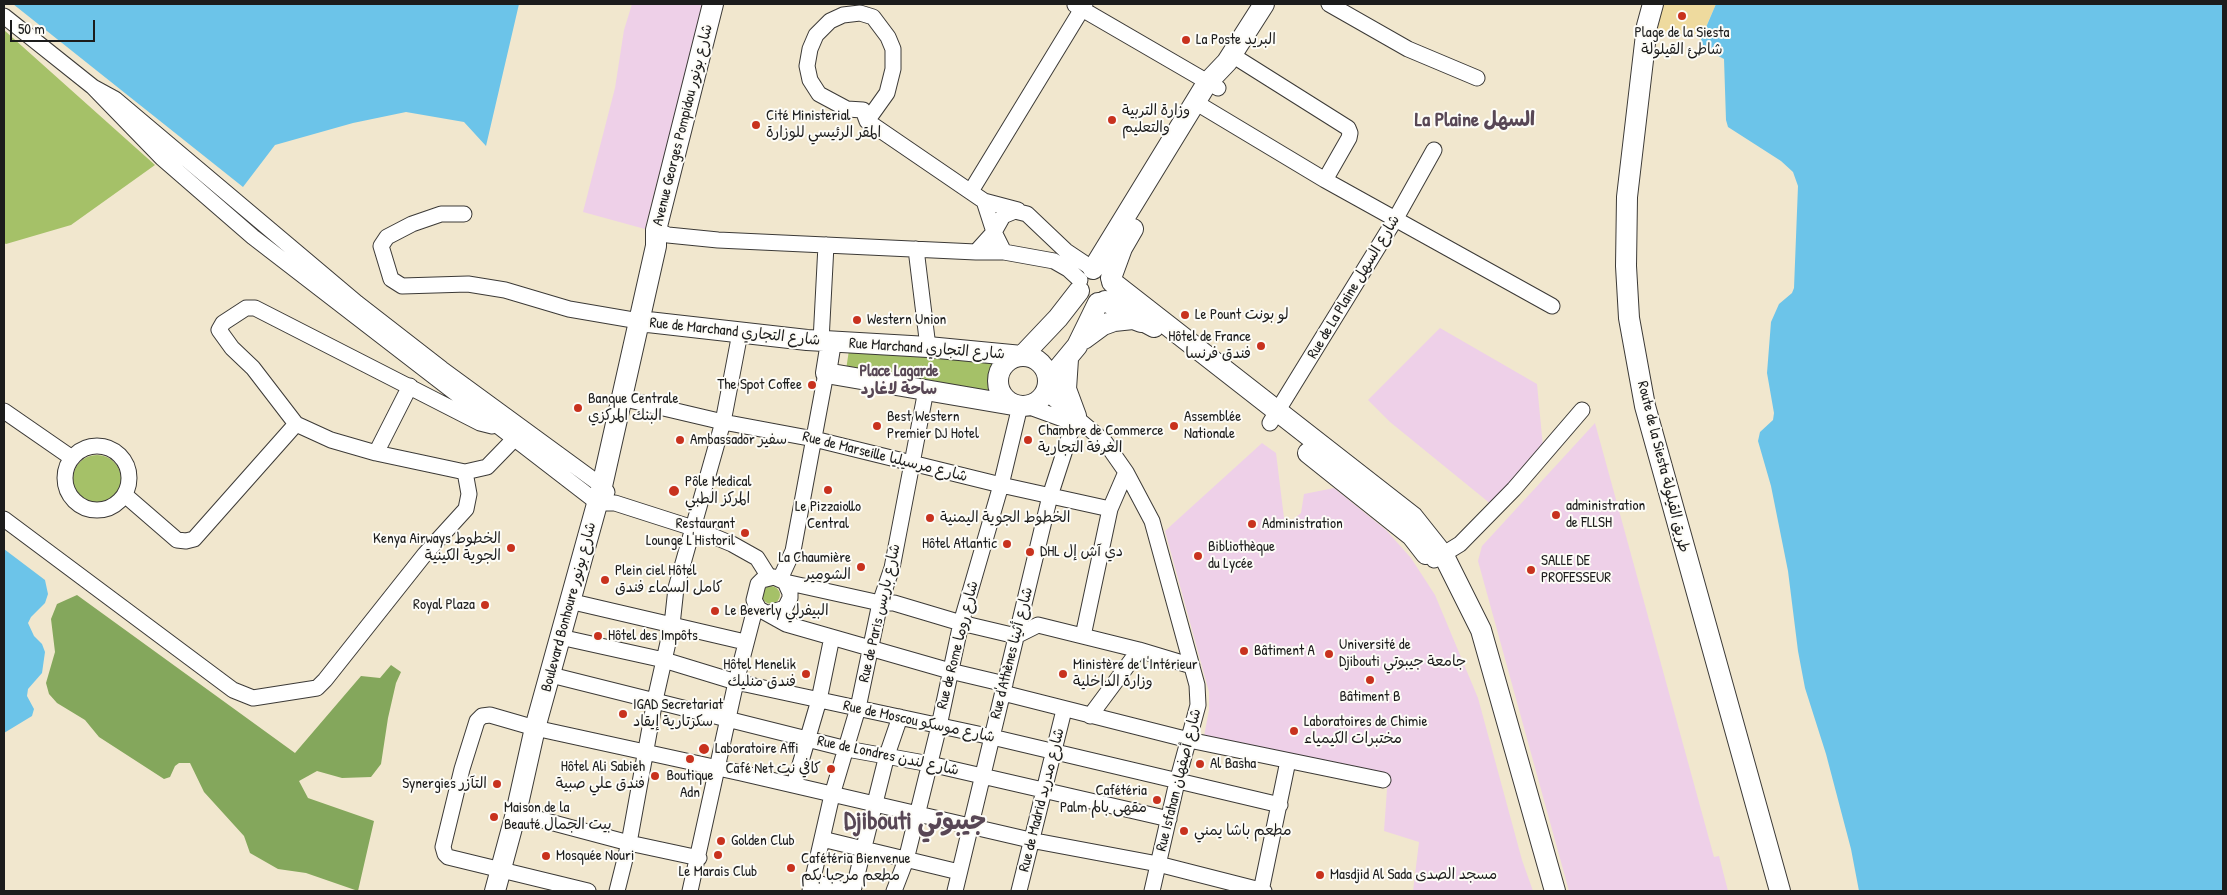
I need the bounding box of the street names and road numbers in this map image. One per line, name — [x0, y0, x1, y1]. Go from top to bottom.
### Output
street label: Avenue Georges Pompidou شارع بونور — [649, 22, 717, 228]
street label: Rue de La Plaine شارع السهل — [1304, 212, 1404, 362]
street label: Rue de Marchand شارع التجاري — [649, 314, 821, 350]
street label: Rue Marchand شارع التجاري — [848, 335, 1006, 363]
street label: Route de la Siesta طريق القيلولة — [1633, 379, 1693, 555]
street label: Rue de Marseille شارع مرسيليا — [801, 428, 969, 486]
street label: Boulevard Bonhoure شارع بونور — [538, 520, 600, 694]
street label: Rue de Paris شارع باريس — [855, 542, 905, 684]
street label: Rue de Rome شارع روما — [933, 579, 983, 711]
street label: Rue d'Athènes شارع أثينا — [987, 585, 1037, 721]
street label: Rue de Moscou شارع موسكو — [841, 697, 997, 747]
street label: Rue Isfahan شارع أصفهان — [1153, 707, 1205, 853]
street label: Rue de Madrid شارع مدريد — [1015, 726, 1069, 874]
street label: Rue de Londres شارع لندن — [815, 732, 961, 780]

